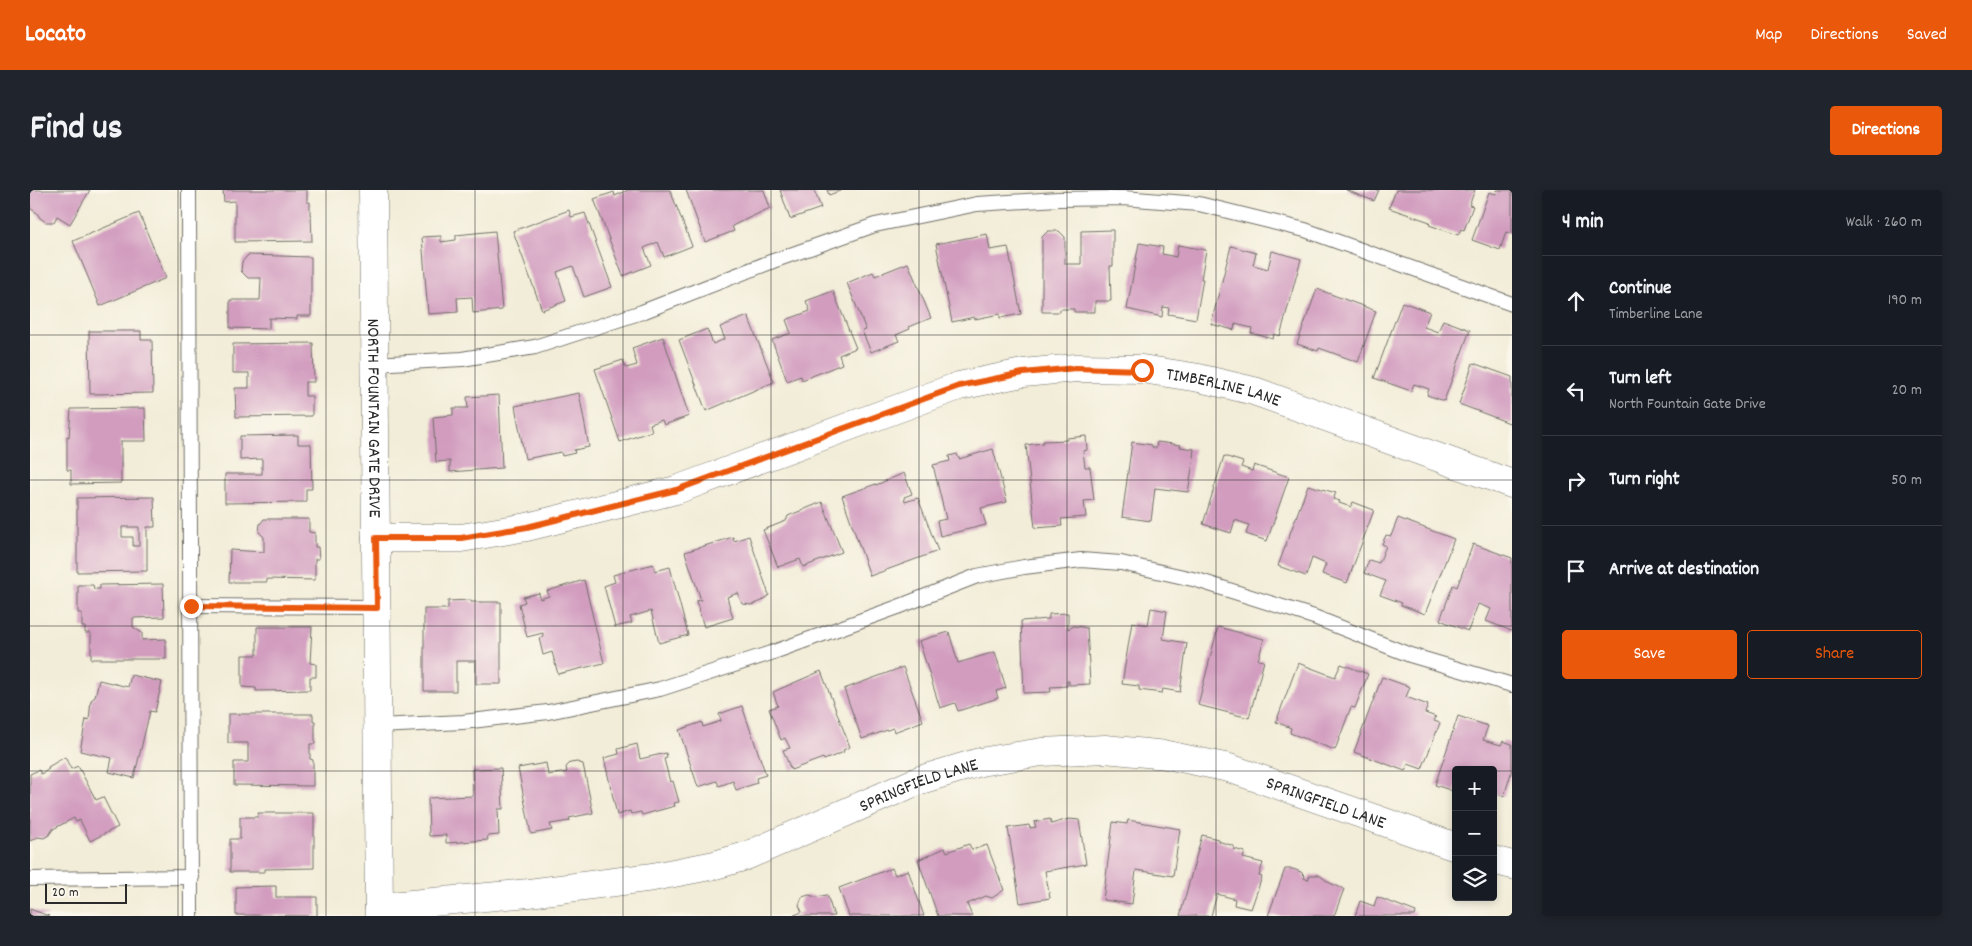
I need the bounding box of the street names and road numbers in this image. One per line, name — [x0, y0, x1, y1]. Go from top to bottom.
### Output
street label: NORTH FOUNTAIN GATE DRIVE — [359, 318, 386, 518]
street label: TIMBERLINE LANE — [1164, 363, 1284, 415]
street label: SPRINGFIELD LANE — [856, 753, 982, 820]
street label: SPRINGFIELD LANE — [1262, 772, 1389, 837]

